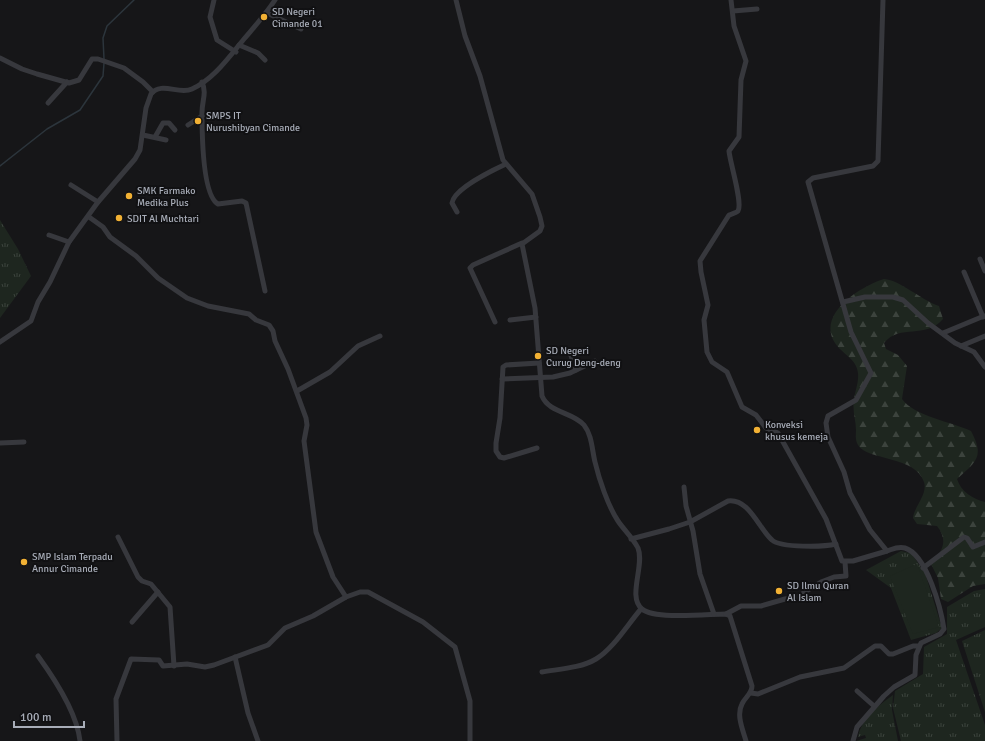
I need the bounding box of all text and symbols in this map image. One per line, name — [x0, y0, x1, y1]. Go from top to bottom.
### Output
place label: SD Negeri Cimande 01 — [272, 6, 323, 30]
marker: SD Negeri Cimande 01 — [259, 12, 269, 22]
place label: SMPS IT Nurushibyan Cimande — [206, 110, 300, 134]
marker: SMPS IT Nurushibyan Cimande — [193, 116, 203, 126]
place label: SMK Farmako Medika Plus — [137, 185, 195, 209]
marker: SMK Farmako Medika Plus — [124, 191, 134, 201]
marker: SDIT Al Muchtari — [114, 213, 124, 223]
place label: SDIT Al Muchtari — [127, 213, 199, 225]
place label: SD Negeri Curug Deng-deng — [546, 345, 621, 369]
marker: SD Negeri Curug Deng-deng — [533, 351, 543, 361]
place label: Konveksi khusus kemeja — [765, 419, 828, 443]
marker: Konveksi khusus kemeja — [752, 425, 762, 435]
place label: SMP Islam Terpadu Annur Cimande — [32, 551, 113, 575]
marker: SMP Islam Terpadu Annur Cimande — [19, 557, 29, 567]
place label: SD Ilmu Quran Al Islam — [787, 580, 849, 604]
marker: SD Ilmu Quran Al Islam — [774, 586, 784, 596]
scale bar — [14, 703, 84, 729]
text: 100 m — [20, 710, 52, 725]

